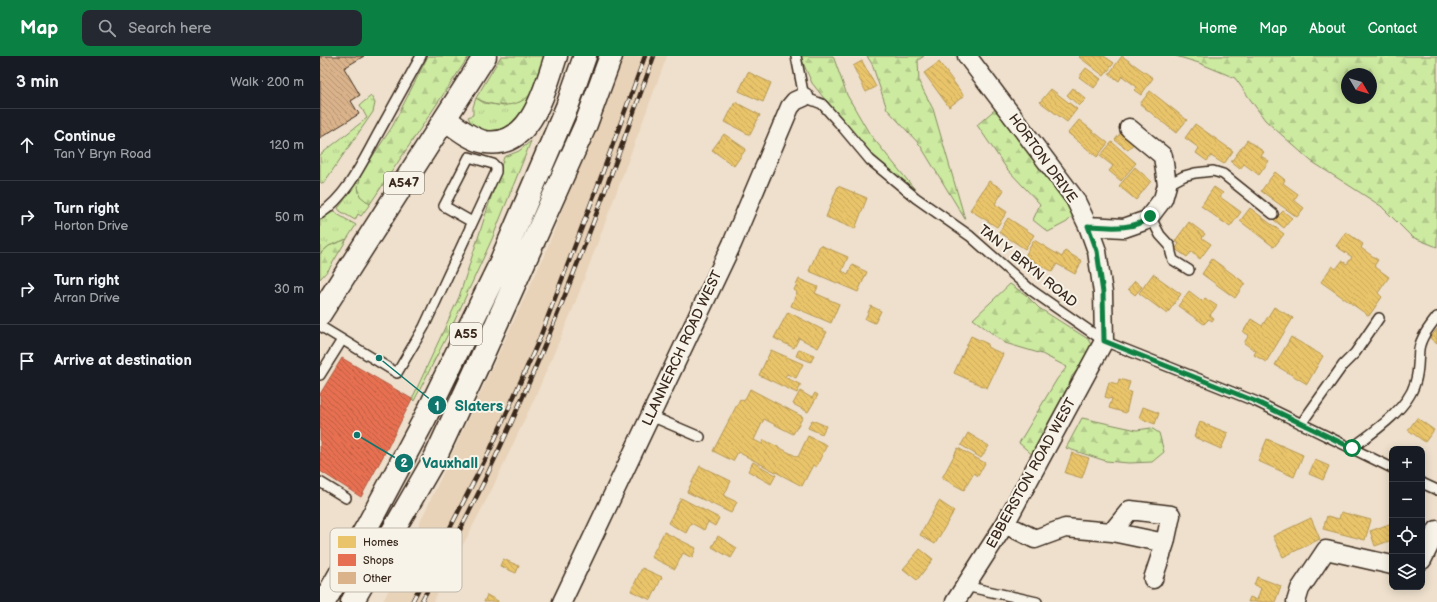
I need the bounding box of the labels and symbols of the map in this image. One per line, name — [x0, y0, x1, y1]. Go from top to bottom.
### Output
north arrow — [1341, 68, 1377, 104]
street label: HORTON DRIVE — [1005, 110, 1081, 206]
road number: A547 — [384, 172, 424, 194]
route end — [1141, 207, 1159, 225]
street label: TAN Y BRYN ROAD — [975, 221, 1081, 311]
street label: LLANNERCH ROAD WEST — [638, 267, 726, 428]
road number: A55 — [450, 323, 482, 345]
callout: Slaters — [427, 392, 511, 419]
street label: EBBERSTON ROAD WEST — [983, 394, 1080, 551]
text: Slaters — [455, 397, 503, 416]
text: 1 — [434, 399, 440, 414]
route start — [1343, 439, 1361, 457]
callout: Vauxhall — [394, 449, 486, 476]
text: Vauxhall — [422, 454, 478, 473]
text: 2 — [400, 456, 408, 471]
legend — [330, 528, 462, 592]
text: Homes — [363, 536, 399, 549]
text: Shops — [363, 554, 394, 567]
text: Other — [363, 572, 392, 585]

